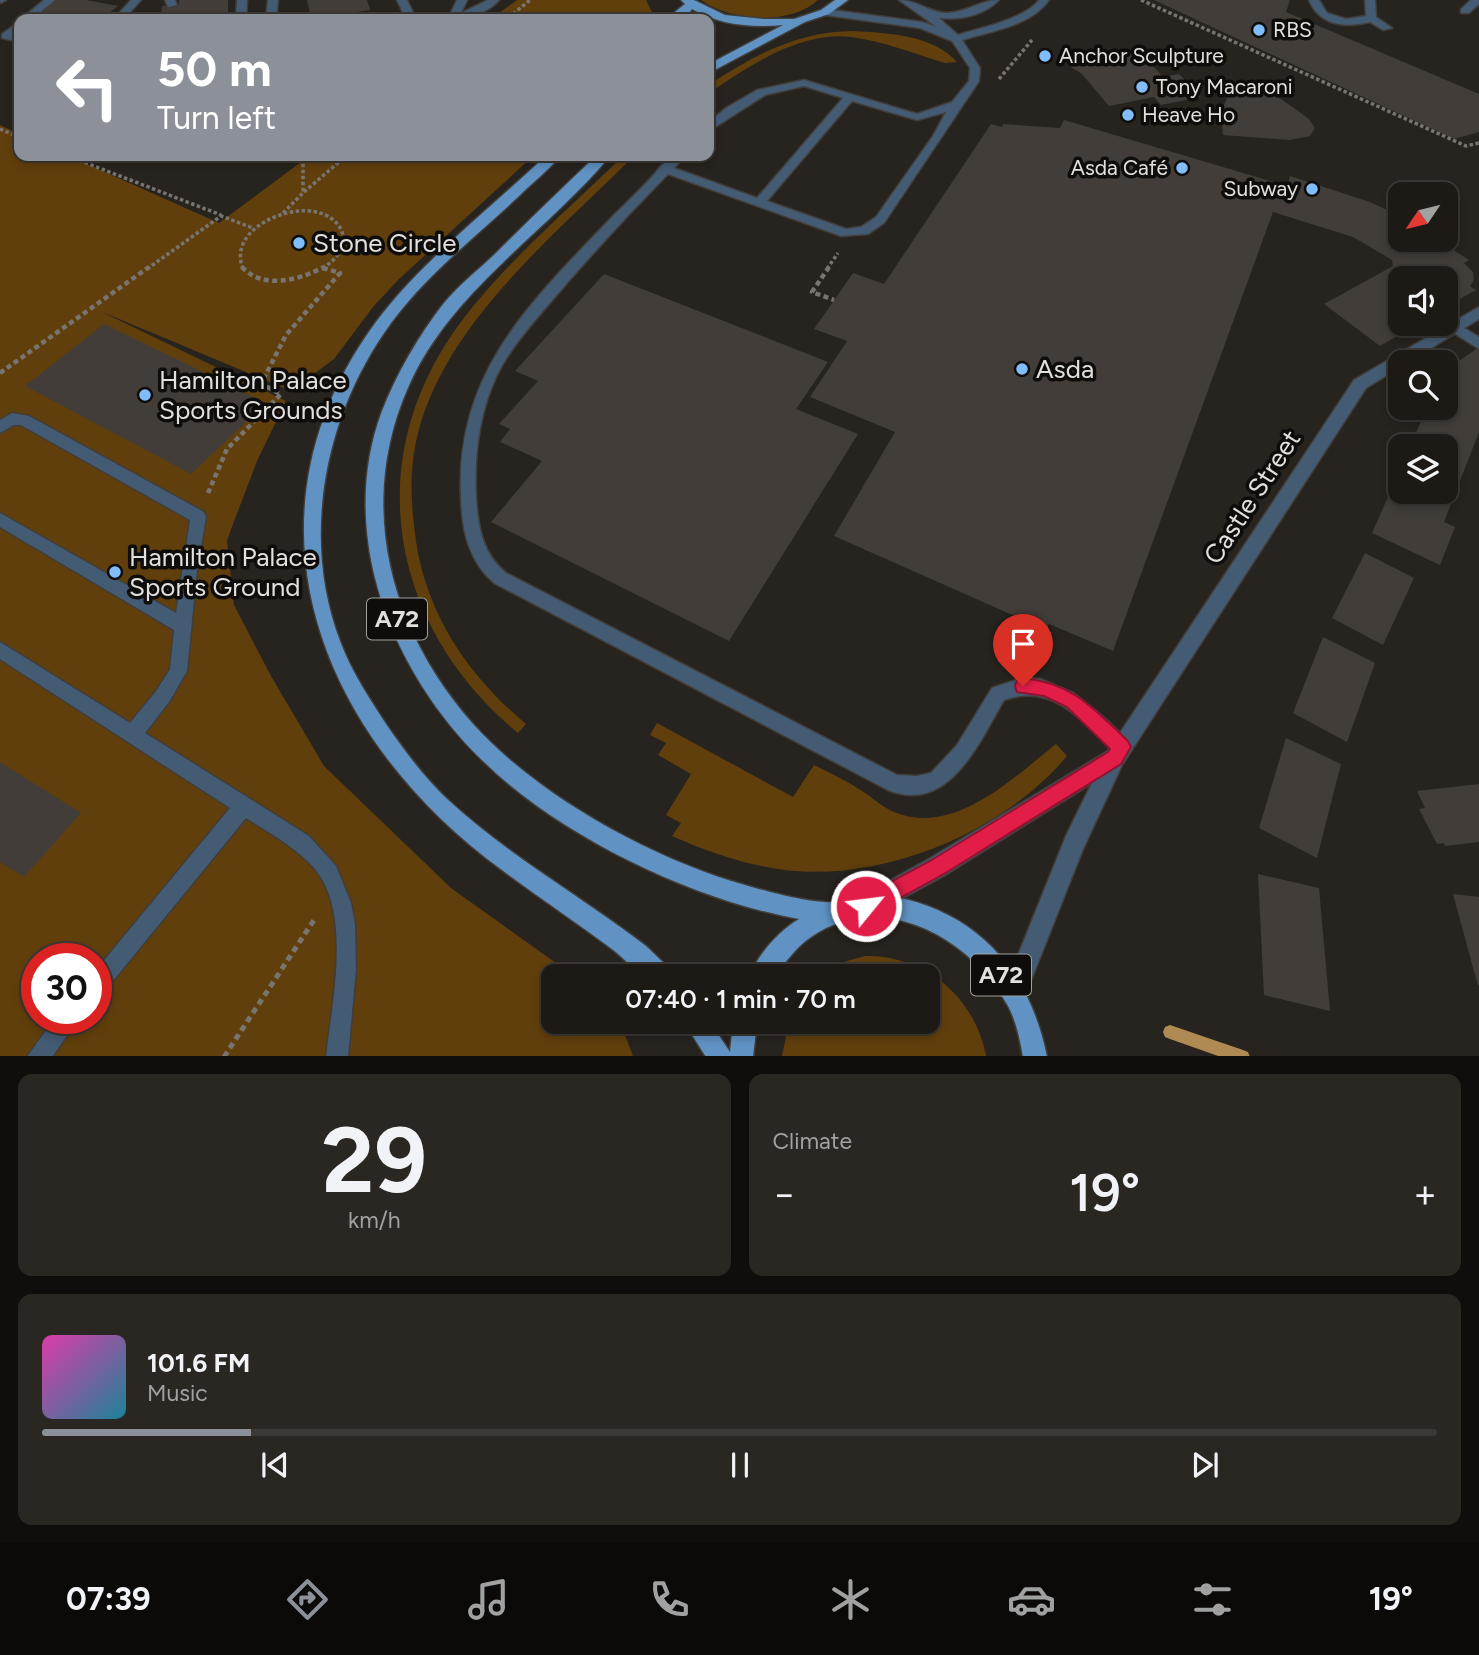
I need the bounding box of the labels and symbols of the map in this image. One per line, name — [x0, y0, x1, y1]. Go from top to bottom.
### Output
place label: RBS — [1273, 17, 1312, 42]
marker: RBS — [1251, 22, 1267, 38]
place label: Anchor Sculpture — [1059, 43, 1224, 68]
marker: Anchor Sculpture — [1037, 48, 1053, 64]
place label: Tony Macaroni — [1156, 74, 1293, 99]
marker: Tony Macaroni — [1134, 79, 1150, 95]
place label: Heave Ho — [1142, 102, 1235, 127]
marker: Heave Ho — [1120, 107, 1136, 123]
place label: Asda Café — [1071, 155, 1168, 180]
marker: Asda Café — [1174, 160, 1190, 176]
place label: Subway — [1224, 176, 1298, 201]
marker: Subway — [1304, 181, 1320, 197]
north arrow — [1388, 182, 1458, 252]
place label: Stone Circle — [313, 227, 456, 259]
marker: Stone Circle — [291, 235, 307, 251]
place label: Asda — [1036, 353, 1094, 385]
marker: Asda — [1014, 361, 1030, 377]
place label: Hamilton Palace Sports Grounds — [159, 364, 347, 426]
marker: Hamilton Palace Sports Grounds — [137, 387, 153, 403]
street label: Castle Street — [1197, 424, 1307, 570]
place label: Hamilton Palace Sports Ground — [129, 541, 317, 603]
marker: Hamilton Palace Sports Ground — [107, 564, 123, 580]
road number: A72 — [367, 598, 427, 640]
pin — [993, 614, 1053, 686]
position arrow — [829, 869, 903, 943]
speed limit sign: 30 — [21, 943, 112, 1034]
road number: A72 — [971, 954, 1031, 995]

